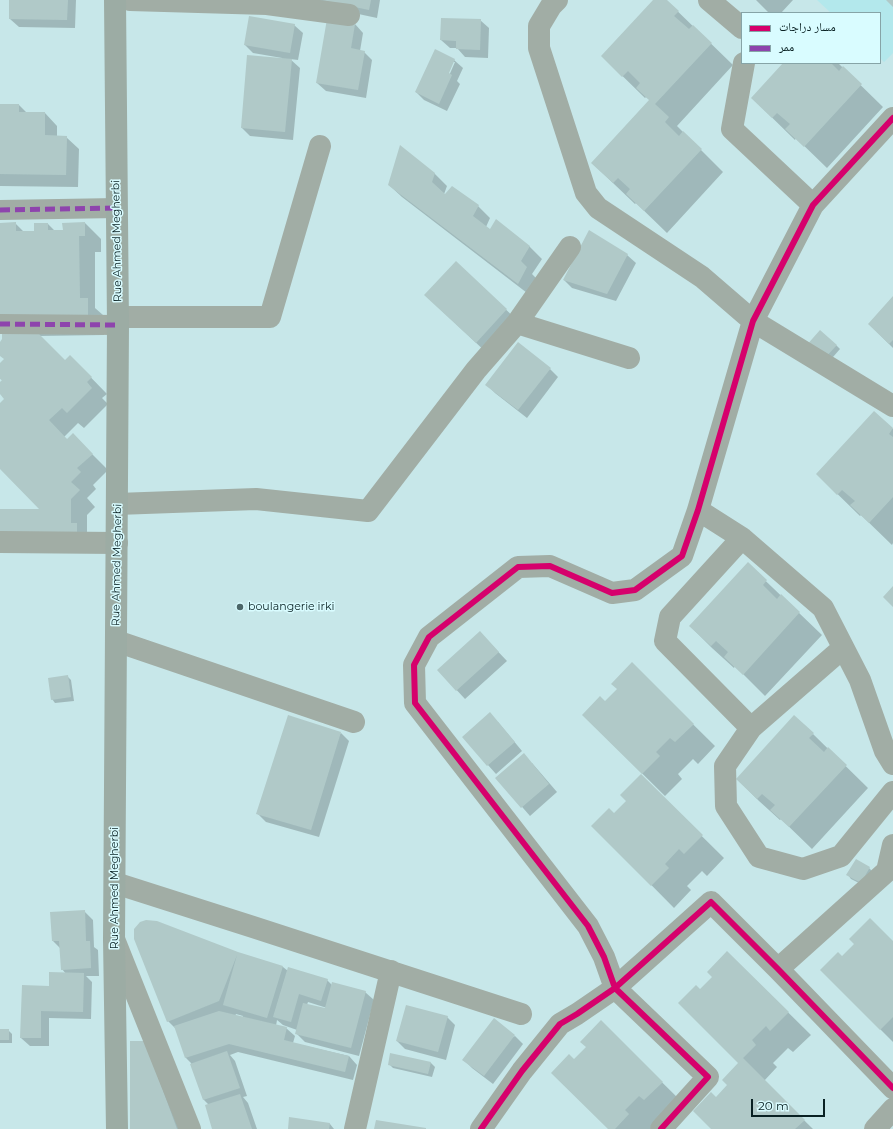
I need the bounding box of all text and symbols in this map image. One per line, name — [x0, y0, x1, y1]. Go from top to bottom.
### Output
legend — [741, 12, 881, 64]
text: مسار دراجات — [779, 19, 836, 34]
text: ممر — [779, 39, 794, 54]
street label: Rue Ahmed Megherbi — [109, 180, 125, 302]
street label: Rue Ahmed Megherbi — [109, 504, 125, 626]
place label: boulangerie irki — [248, 600, 334, 614]
marker: boulangerie irki — [235, 602, 245, 612]
street label: Rue Ahmed Megherbi — [108, 827, 122, 949]
scale bar — [753, 1091, 827, 1117]
text: 20 m — [758, 1098, 789, 1113]

